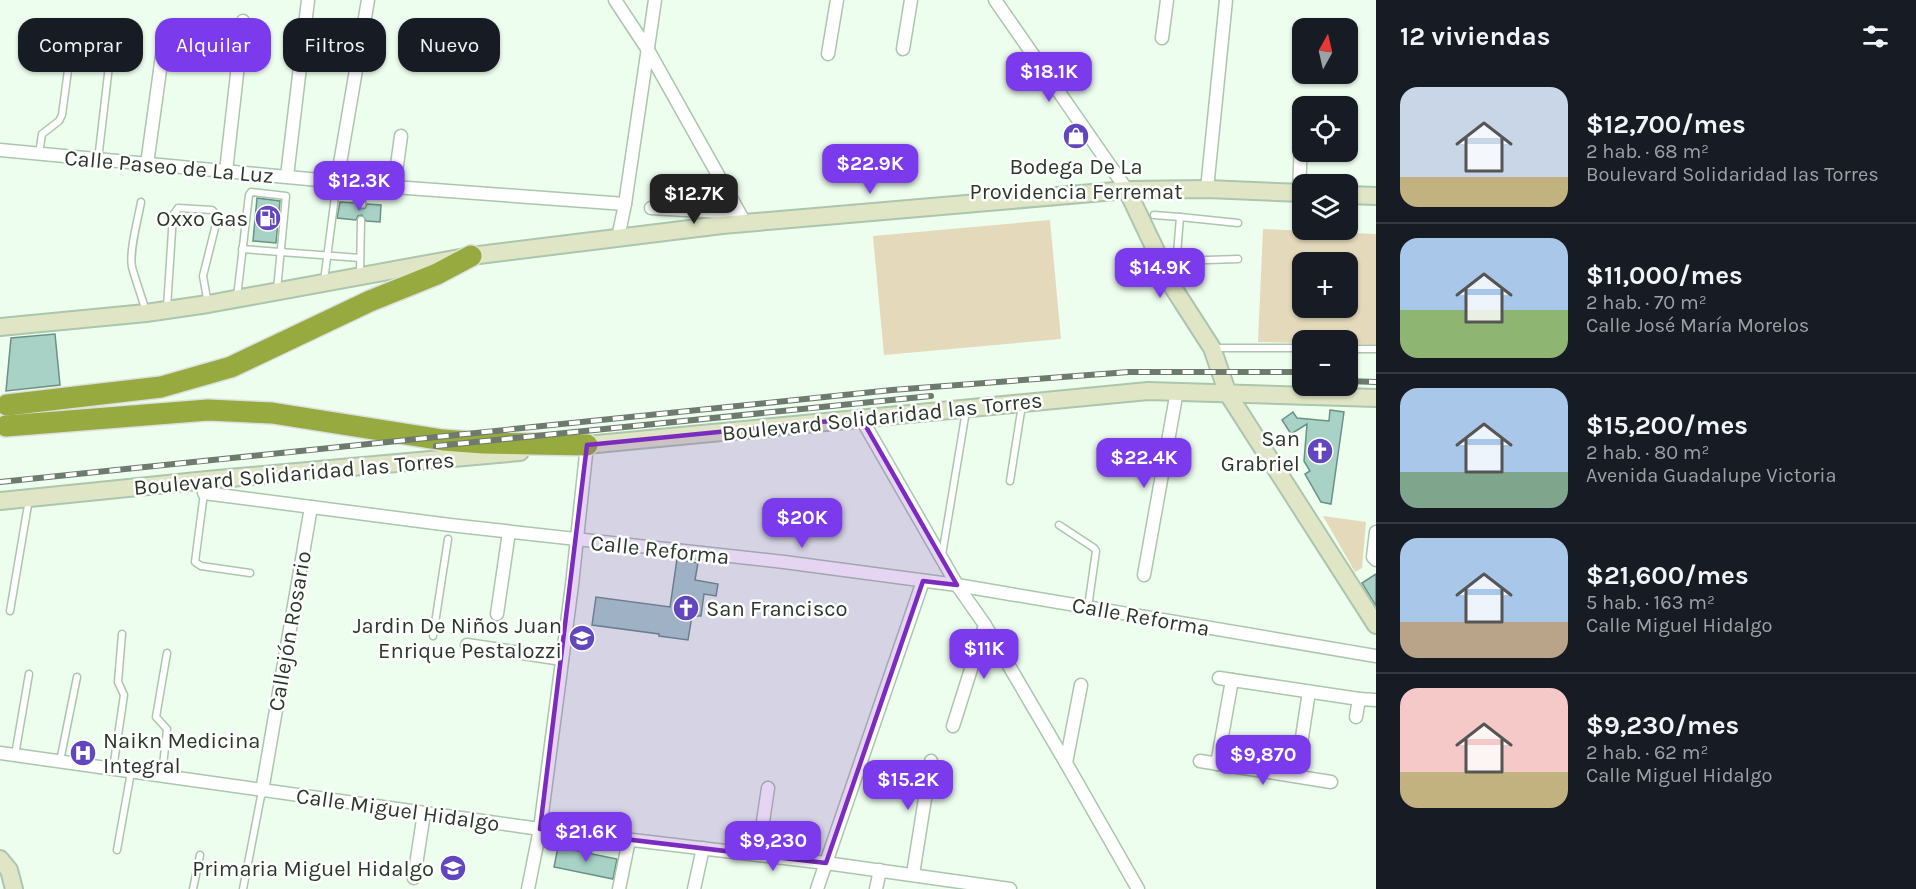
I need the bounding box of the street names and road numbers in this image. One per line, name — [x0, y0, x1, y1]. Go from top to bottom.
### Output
street label: Calle Paseo de La Luz — [63, 145, 275, 189]
street label: Boulevard Solidaridad las Torres — [721, 387, 1044, 447]
street label: Boulevard Solidaridad las Torres — [133, 447, 456, 501]
street label: Calle Reforma — [589, 530, 731, 570]
street label: Callejón Rosario — [263, 549, 317, 713]
street label: Calle Reforma — [1070, 592, 1212, 642]
street label: Calle Miguel Hidalgo — [295, 783, 501, 837]

